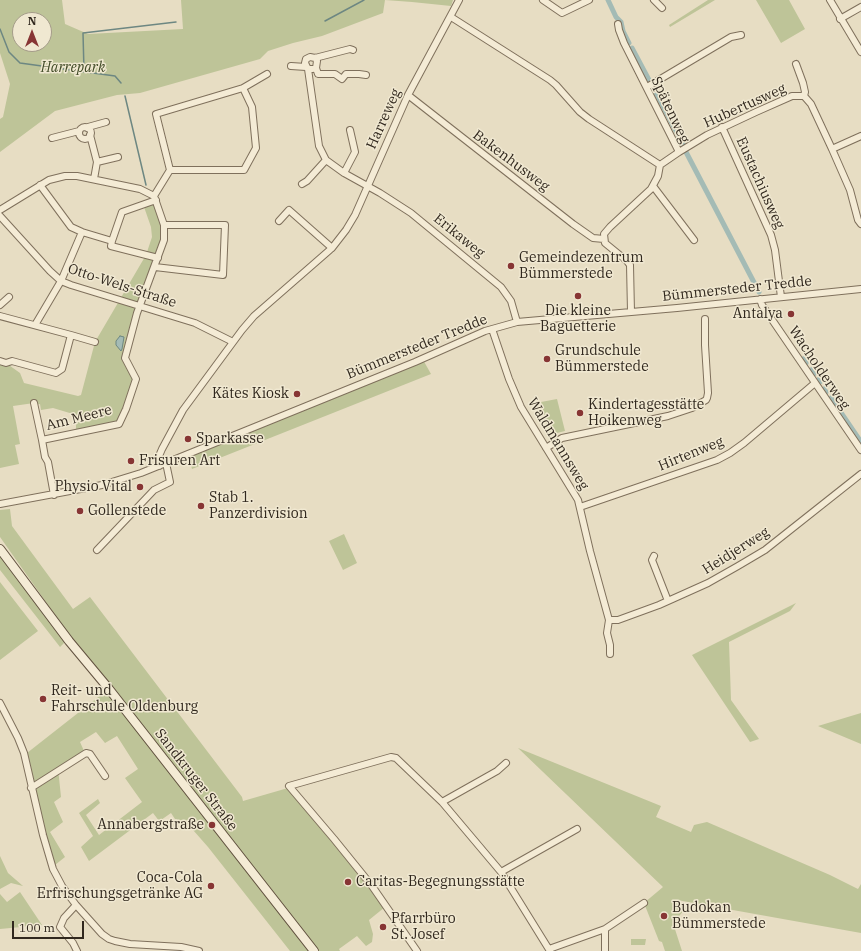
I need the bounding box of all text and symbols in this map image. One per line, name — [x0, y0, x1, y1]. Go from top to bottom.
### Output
north arrow — [12, 12, 52, 52]
text: N — [28, 14, 36, 28]
park label: Harrepark — [41, 60, 105, 76]
street label: Spätenweg — [647, 74, 693, 146]
street label: Hubertusweg — [701, 80, 789, 132]
street label: Harreweg — [363, 86, 405, 152]
street label: Bakenhusweg — [469, 127, 553, 195]
street label: Eustachiusweg — [732, 135, 788, 231]
street label: Erikaweg — [430, 210, 488, 262]
place label: Gemeindezentrum Bümmerstede — [519, 250, 644, 282]
street label: Otto-Wels-Straße — [66, 261, 178, 311]
marker: Gemeindezentrum Bümmerstede — [506, 261, 516, 271]
street label: Bümmersteder Tredde — [661, 273, 813, 305]
marker: Die kleine Baguetterie — [573, 291, 583, 301]
place label: Die kleine Baguetterie — [540, 303, 616, 336]
place label: Antalya — [733, 306, 783, 322]
marker: Antalya — [786, 309, 796, 319]
street label: Bümmersteder Tredde — [344, 311, 490, 383]
street label: Wacholderweg — [785, 323, 853, 413]
place label: Grundschule Bümmerstede — [555, 343, 649, 376]
marker: Grundschule Bümmerstede — [542, 354, 552, 364]
place label: Kätes Kiosk — [212, 386, 289, 402]
marker: Kätes Kiosk — [292, 389, 302, 399]
street label: Waldmannsweg — [524, 395, 592, 493]
place label: Kindertagesstätte Hoikenweg — [588, 397, 704, 430]
street label: Am Meere — [44, 402, 114, 434]
marker: Kindertagesstätte Hoikenweg — [575, 408, 585, 418]
place label: Sparkasse — [196, 431, 264, 447]
street label: Hirtenweg — [656, 433, 726, 475]
marker: Sparkasse — [183, 434, 193, 444]
place label: Frisuren Art — [139, 453, 220, 469]
marker: Frisuren Art — [126, 456, 136, 466]
place label: Physio Vital — [55, 479, 132, 495]
marker: Physio Vital — [135, 482, 145, 492]
place label: Stab 1. Panzerdivision — [209, 490, 308, 522]
marker: Stab 1. Panzerdivision — [196, 501, 206, 511]
place label: Gollenstede — [88, 503, 166, 519]
marker: Gollenstede — [75, 506, 85, 516]
street label: Heidjerweg — [699, 524, 773, 578]
place label: Reit- und Fahrschule Oldenburg — [51, 683, 198, 716]
marker: Reit- und Fahrschule Oldenburg — [38, 694, 48, 704]
street label: Sandkruger Straße — [151, 726, 241, 834]
place label: Annabergstraße — [97, 817, 204, 833]
marker: Annabergstraße — [207, 820, 217, 830]
place label: Coca-Cola Erfrischungsgetränke AG — [37, 870, 203, 902]
place label: Caritas-Begegnungsstätte — [356, 874, 525, 890]
marker: Caritas-Begegnungsstätte — [343, 877, 353, 887]
marker: Coca-Cola Erfrischungsgetränke AG — [206, 881, 216, 891]
place label: Budokan Bümmerstede — [672, 900, 766, 932]
place label: Pfarrbüro St. Josef — [391, 911, 456, 944]
marker: Budokan Bümmerstede — [659, 911, 669, 921]
scale bar — [14, 913, 86, 939]
text: 100 m — [19, 920, 55, 935]
marker: Pfarrbüro St. Josef — [378, 922, 388, 932]

